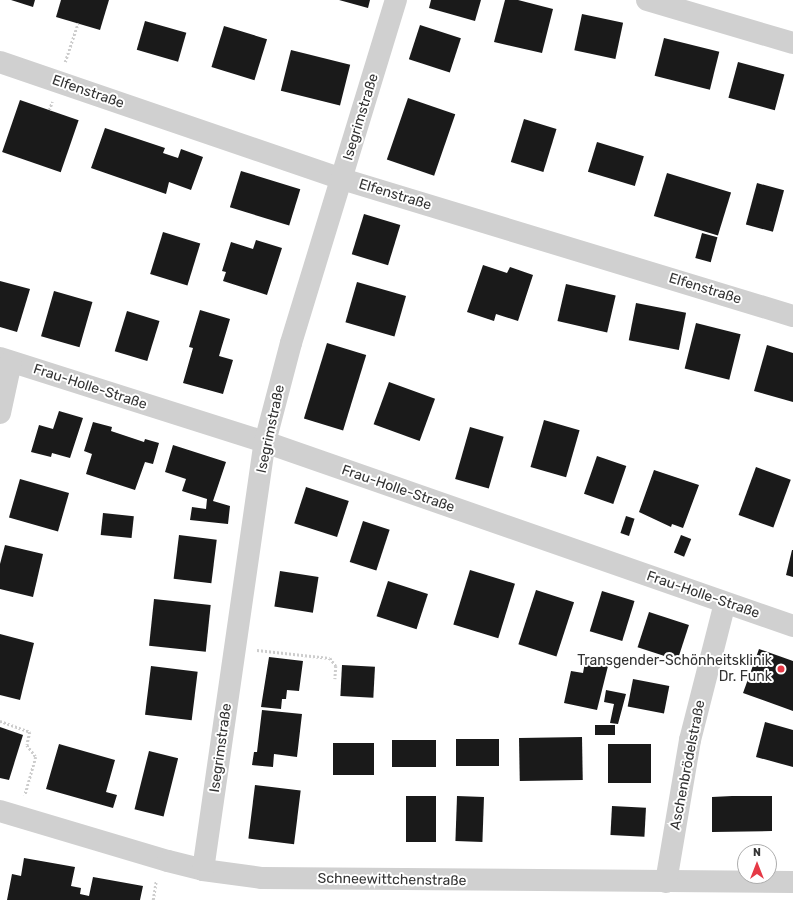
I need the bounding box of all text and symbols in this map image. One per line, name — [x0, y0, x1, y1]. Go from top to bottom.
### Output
street label: Elfenstraße — [50, 72, 126, 112]
street label: Isegrimstraße — [340, 72, 382, 162]
street label: Elfenstraße — [357, 176, 433, 214]
street label: Elfenstraße — [667, 270, 743, 308]
street label: Frau-Holle-Straße — [31, 361, 149, 413]
street label: Isegrimstraße — [253, 383, 289, 475]
street label: Frau-Holle-Straße — [339, 462, 457, 516]
street label: Frau-Holle-Straße — [644, 568, 762, 622]
place label: Transgender-Schönheitsklinik Dr. Funk — [577, 653, 772, 686]
marker: Transgender-Schönheitsklinik Dr. Funk — [775, 663, 787, 675]
street label: Aschenbrödelstraße — [667, 699, 709, 831]
street label: Isegrimstraße — [206, 702, 236, 794]
north arrow — [737, 844, 777, 884]
text: N — [753, 846, 761, 859]
street label: Schneewittchenstraße — [318, 870, 466, 890]

